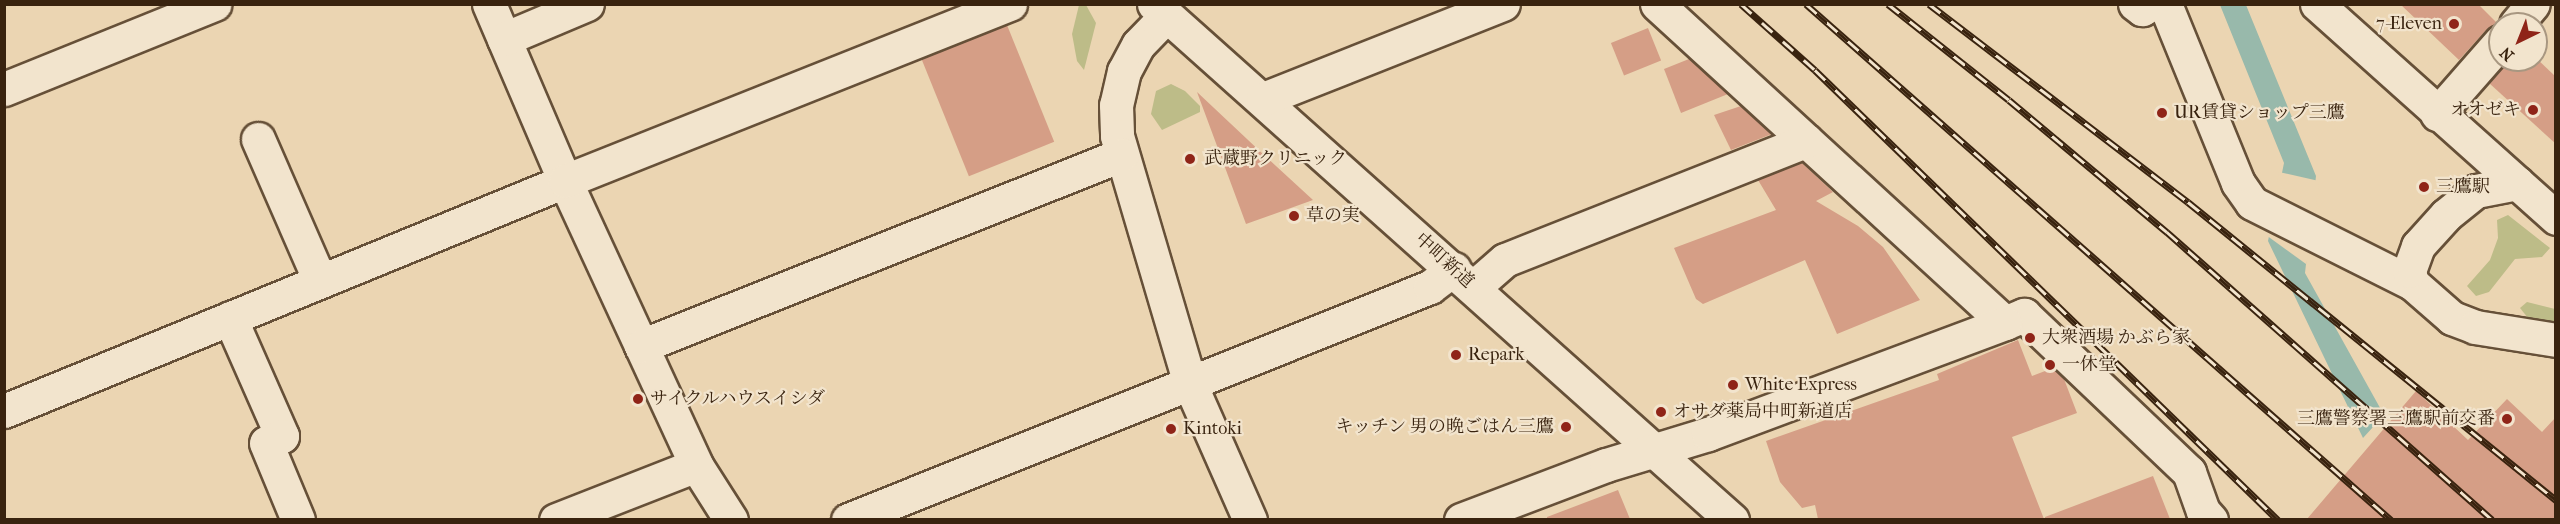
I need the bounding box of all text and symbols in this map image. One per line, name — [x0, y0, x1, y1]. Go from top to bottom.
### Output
north arrow — [2488, 12, 2548, 72]
place label: 7-Eleven — [2376, 13, 2442, 35]
marker: 7-Eleven — [2447, 17, 2461, 31]
text: N — [2496, 43, 2518, 65]
place label: オオゼキ — [2449, 99, 2521, 121]
place label: UR賃貸ショップ三鷹 — [2174, 102, 2345, 124]
marker: オオゼキ — [2526, 103, 2540, 117]
marker: UR賃貸ショップ三鷹 — [2155, 106, 2169, 120]
place label: 武蔵野クリニック — [1204, 148, 1348, 170]
marker: 武蔵野クリニック — [1181, 150, 1199, 168]
place label: 三鷹駅 — [2436, 176, 2490, 198]
marker: 三鷹駅 — [2417, 180, 2431, 194]
place label: 草の実 — [1306, 205, 1360, 227]
marker: 草の実 — [1287, 209, 1301, 223]
street label: 中町新道 — [1410, 229, 1478, 293]
place label: 大衆酒場 かぶら家 — [2042, 327, 2190, 349]
marker: 大衆酒場 かぶら家 — [2023, 331, 2037, 345]
place label: Repark — [1468, 344, 1525, 366]
marker: Repark — [1449, 348, 1463, 362]
place label: 一休堂 — [2062, 354, 2116, 376]
marker: 一休堂 — [2043, 358, 2057, 372]
place label: White Express — [1745, 374, 1857, 396]
marker: White Express — [1726, 378, 1740, 392]
place label: サイクルハウスイシダ — [650, 388, 830, 410]
marker: サイクルハウスイシダ — [631, 392, 645, 406]
place label: オサダ薬局中町新道店 — [1673, 401, 1853, 423]
marker: オサダ薬局中町新道店 — [1654, 405, 1668, 419]
place label: 三鷹警察署三鷹駅前交番 — [2297, 408, 2495, 430]
marker: 三鷹警察署三鷹駅前交番 — [2500, 412, 2514, 426]
place label: キッチン 男の晩ごはん三鷹 — [1334, 416, 1554, 438]
place label: Kintoki — [1183, 418, 1242, 440]
marker: キッチン 男の晩ごはん三鷹 — [1559, 420, 1573, 434]
marker: Kintoki — [1164, 422, 1178, 436]

